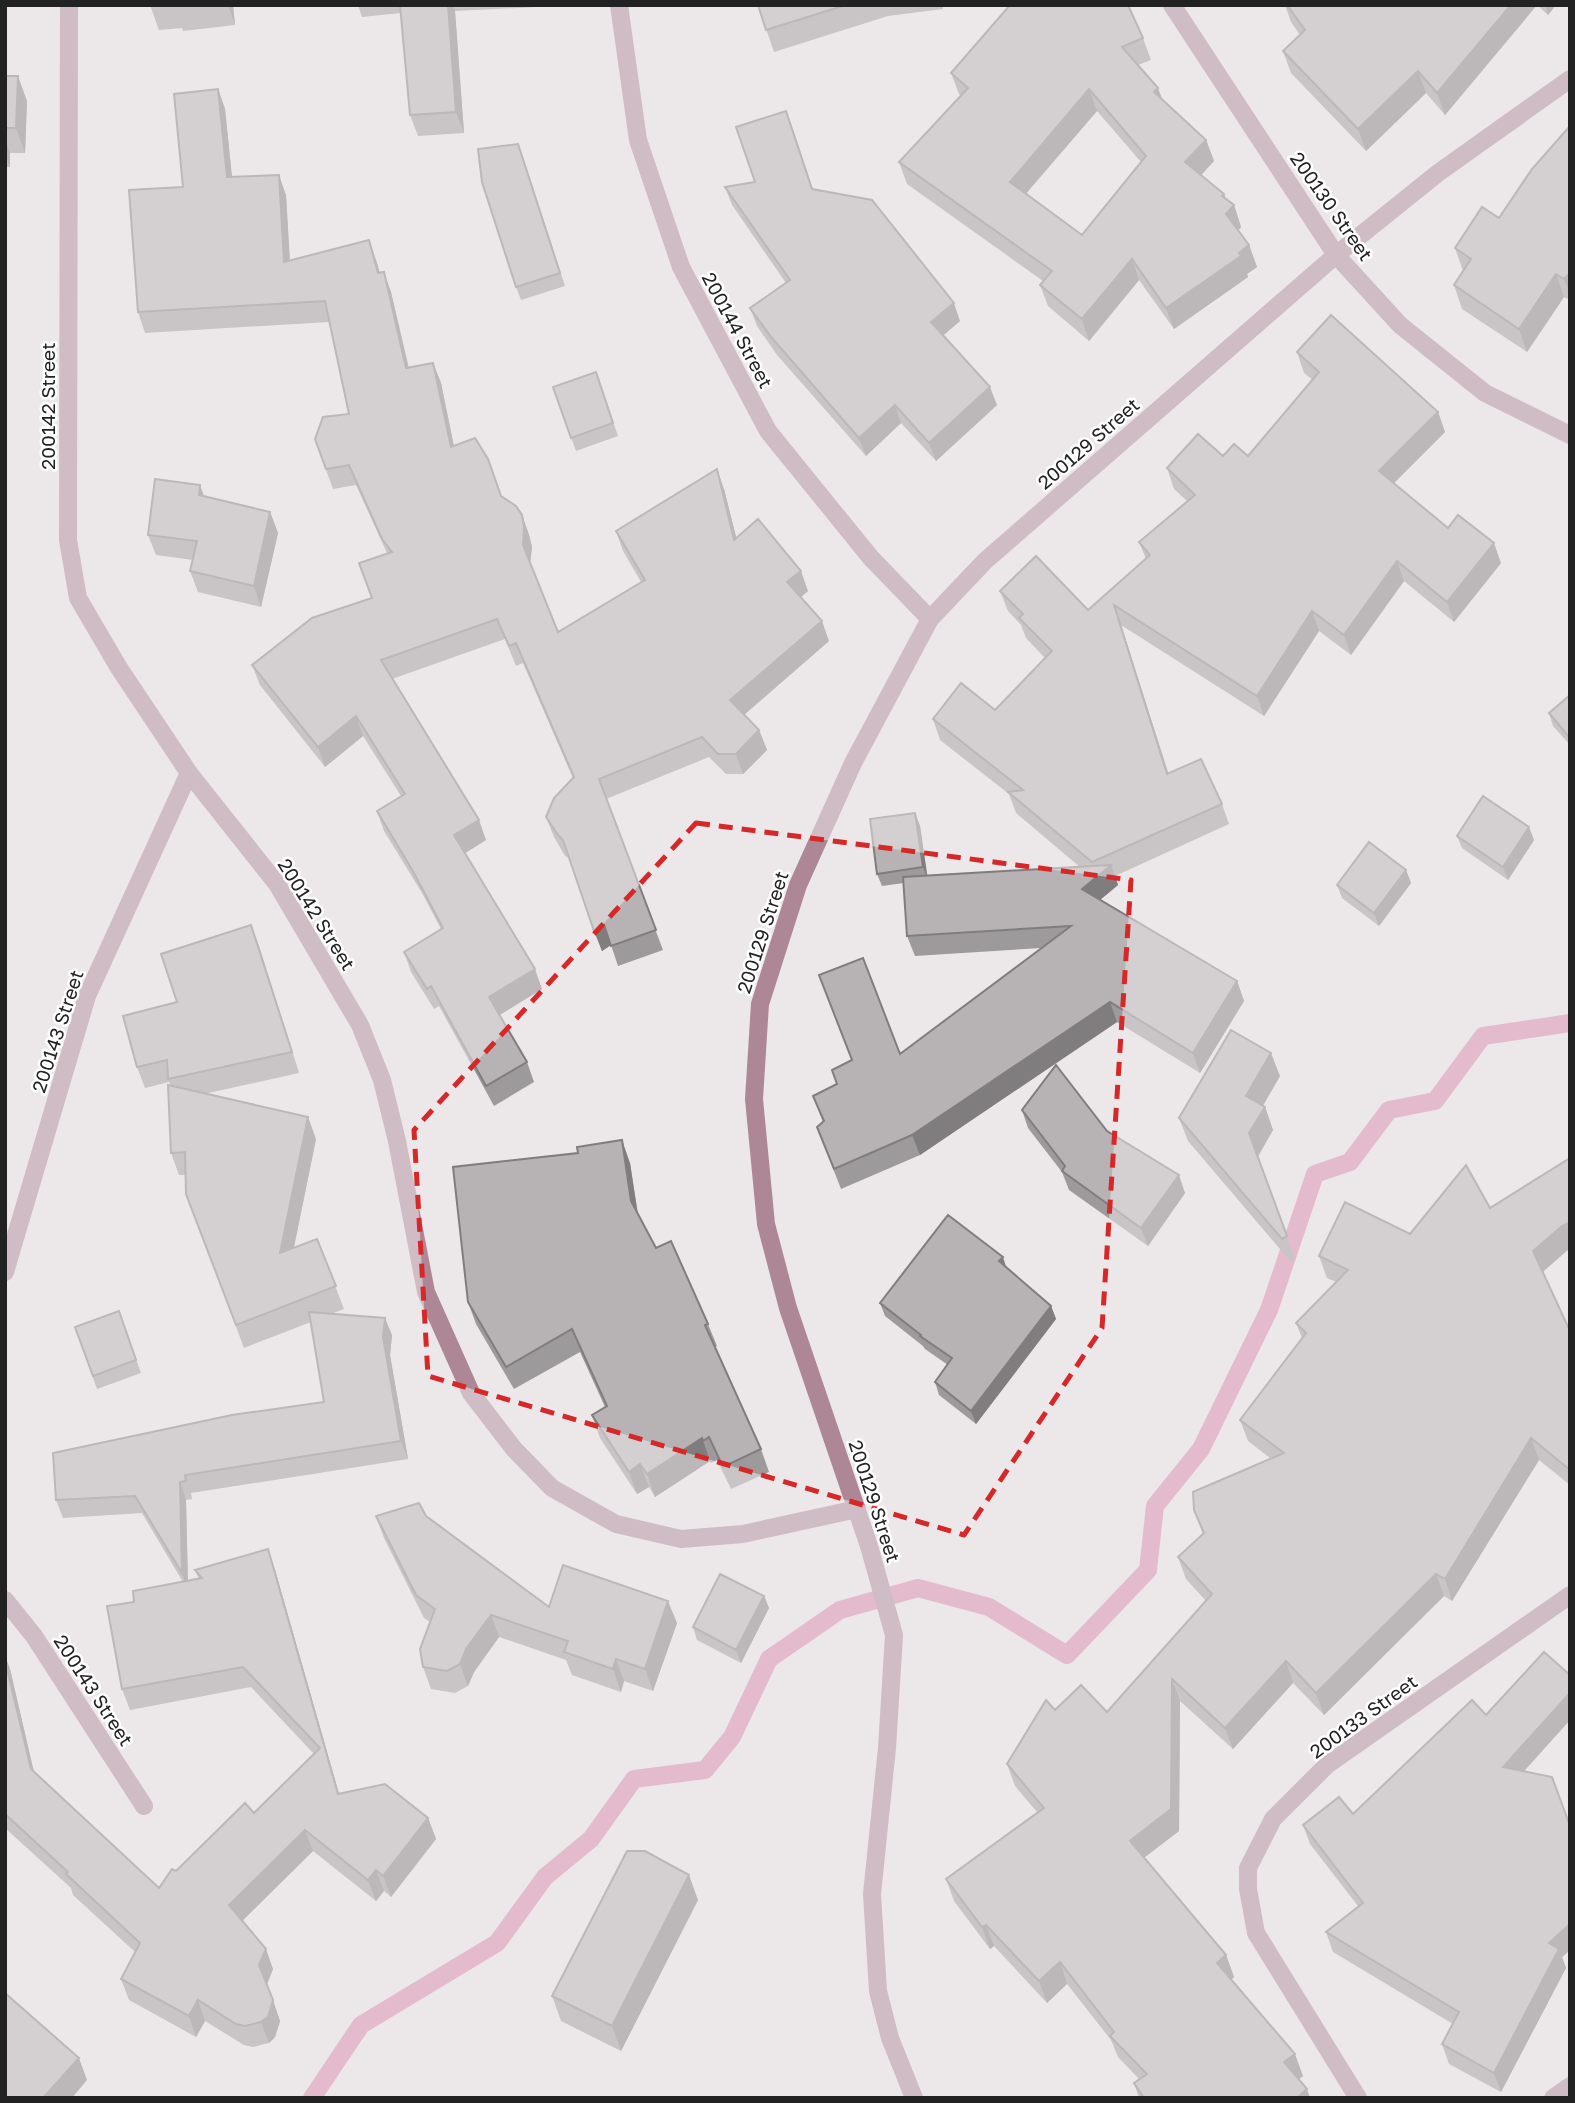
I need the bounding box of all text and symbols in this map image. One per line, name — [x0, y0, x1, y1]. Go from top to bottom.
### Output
street label: 200130 Street — [1286, 147, 1378, 265]
street label: 200144 Street — [698, 268, 778, 392]
street label: 200142 Street — [36, 342, 59, 470]
street label: 200129 Street — [1032, 393, 1144, 493]
street label: 200142 Street — [273, 854, 361, 974]
street label: 200129 Street — [731, 868, 793, 996]
street label: 200143 Street — [26, 967, 88, 1095]
street label: 200129 Street — [844, 1437, 906, 1565]
street label: 200143 Street — [50, 1630, 138, 1750]
street label: 200133 Street — [1305, 1669, 1421, 1763]

